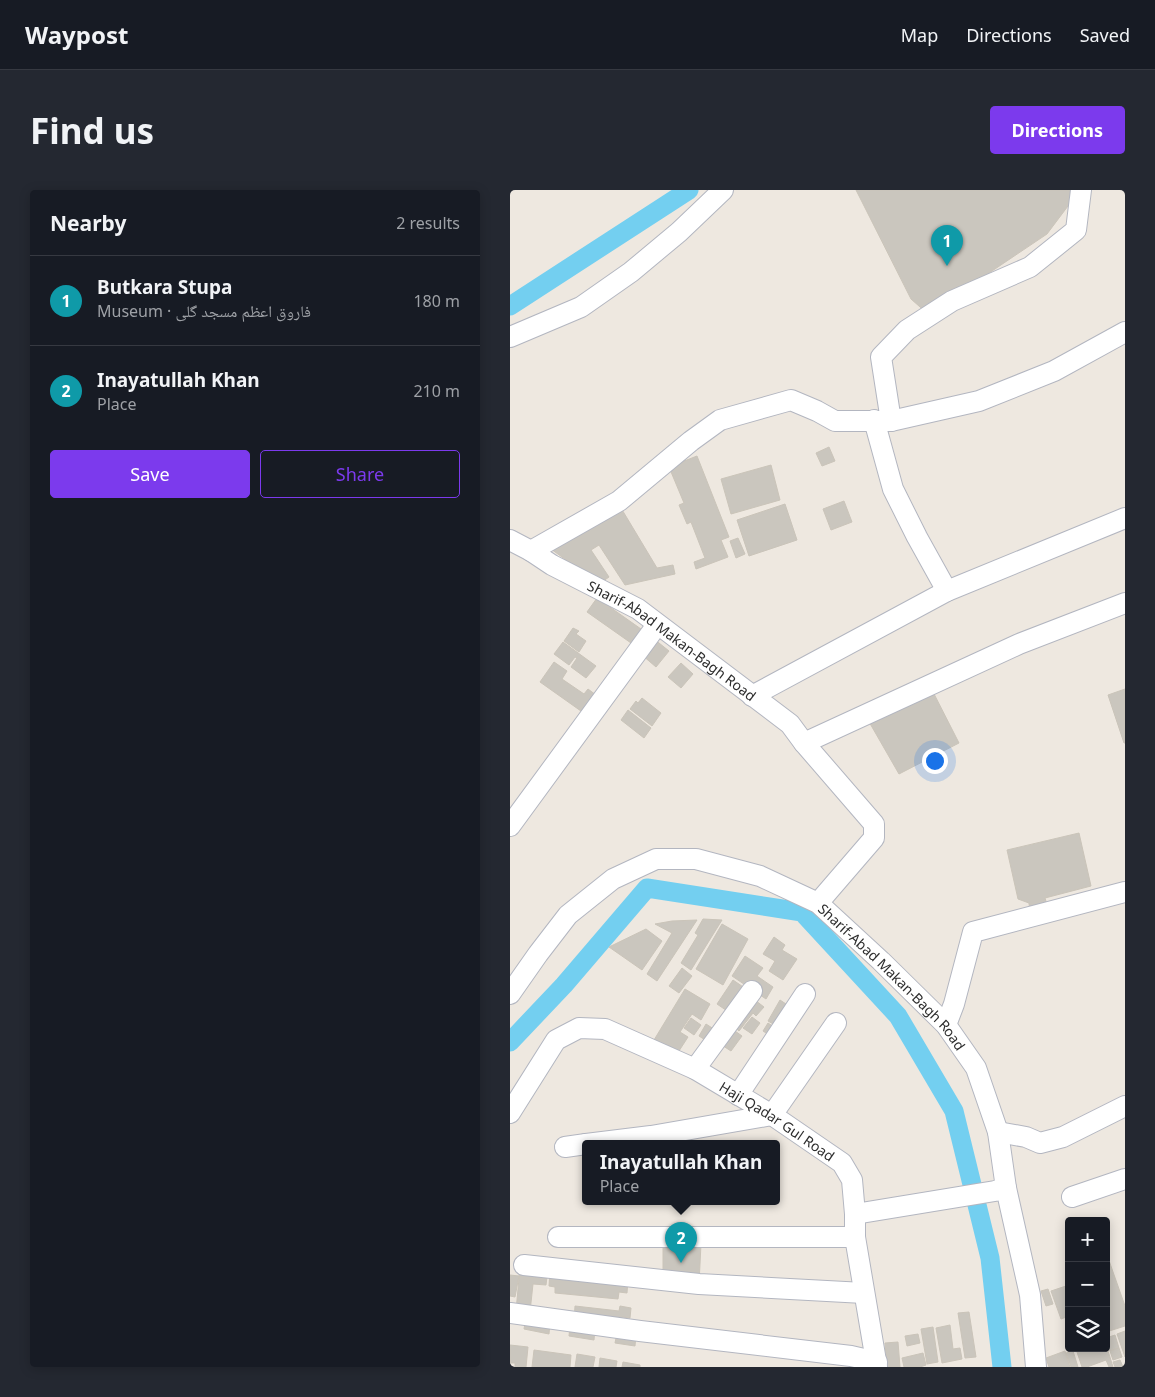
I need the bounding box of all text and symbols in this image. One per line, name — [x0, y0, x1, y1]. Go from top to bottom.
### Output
text: Waypost — [25, 18, 128, 51]
text: Map — [901, 23, 938, 47]
text: Directions — [966, 23, 1052, 47]
text: Saved — [1080, 23, 1130, 47]
button: Directions — [990, 106, 1125, 154]
text: Find us — [30, 107, 154, 154]
text: Nearby — [50, 209, 126, 237]
text: 2 results — [396, 212, 460, 234]
pin: 1 — [931, 225, 963, 266]
text: Butkara Stupa — [97, 274, 232, 300]
text: 1 — [61, 290, 71, 312]
text: 180 m — [413, 290, 460, 312]
text: Museum · فاروق اعظم مسجد گلی — [97, 300, 311, 322]
text: Inayatullah Khan — [97, 367, 260, 393]
text: 2 — [61, 380, 71, 402]
text: 210 m — [413, 380, 460, 402]
text: Place — [97, 393, 137, 415]
button: Save — [50, 450, 250, 498]
button: Share — [260, 450, 460, 498]
street label: Sharif-Abad Makan-Bagh Road — [585, 575, 760, 705]
your location — [922, 748, 948, 774]
street label: Sharif-Abad Makan-Bagh Road — [815, 899, 970, 1054]
street label: Haji Qadar Gul Road — [716, 1076, 839, 1165]
popup — [582, 1140, 780, 1205]
text: Inayatullah Khan — [600, 1149, 762, 1175]
text: Place — [600, 1175, 639, 1197]
map controls — [1065, 1217, 1110, 1352]
button: + — [1065, 1217, 1110, 1262]
pin: 2 — [665, 1222, 697, 1263]
button: − — [1065, 1262, 1110, 1307]
button: layers — [1065, 1307, 1110, 1352]

